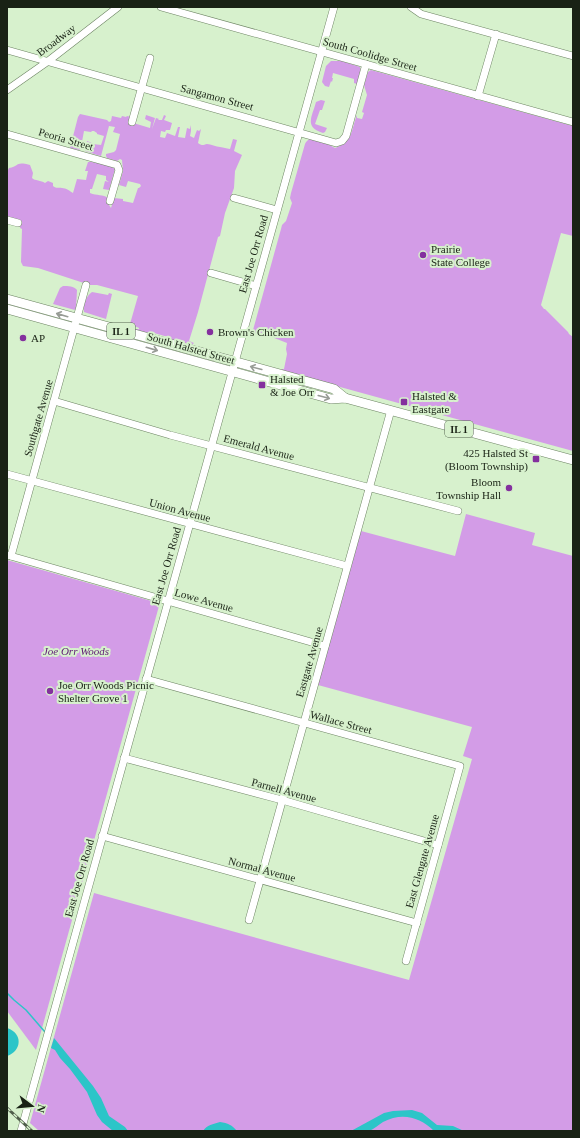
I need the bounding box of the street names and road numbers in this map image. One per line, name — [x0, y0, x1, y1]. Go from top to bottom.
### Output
street label: Broadway — [34, 21, 78, 58]
street label: South Coolidge Street — [322, 35, 418, 73]
street label: Sangamon Street — [179, 82, 255, 112]
street label: Peoria Street — [37, 125, 95, 153]
street label: East Joe Orr Road — [236, 213, 270, 294]
road number: IL 1 — [107, 323, 135, 339]
street label: South Halsted Street — [146, 330, 236, 366]
street label: Southgate Avenue — [21, 378, 55, 458]
road number: IL 1 — [445, 421, 473, 437]
street label: Emerald Avenue — [222, 432, 296, 462]
street label: Union Avenue — [148, 496, 212, 524]
street label: East Joe Orr Road — [149, 525, 183, 606]
street label: Lowe Avenue — [173, 586, 235, 614]
street label: Eastgate Avenue — [293, 625, 325, 699]
street label: Wallace Street — [309, 708, 373, 736]
street label: Parnell Avenue — [250, 776, 318, 804]
street label: East Glengate Avenue — [403, 813, 441, 909]
street label: East Joe Orr Road — [62, 837, 96, 918]
street label: Normal Avenue — [227, 854, 297, 884]

